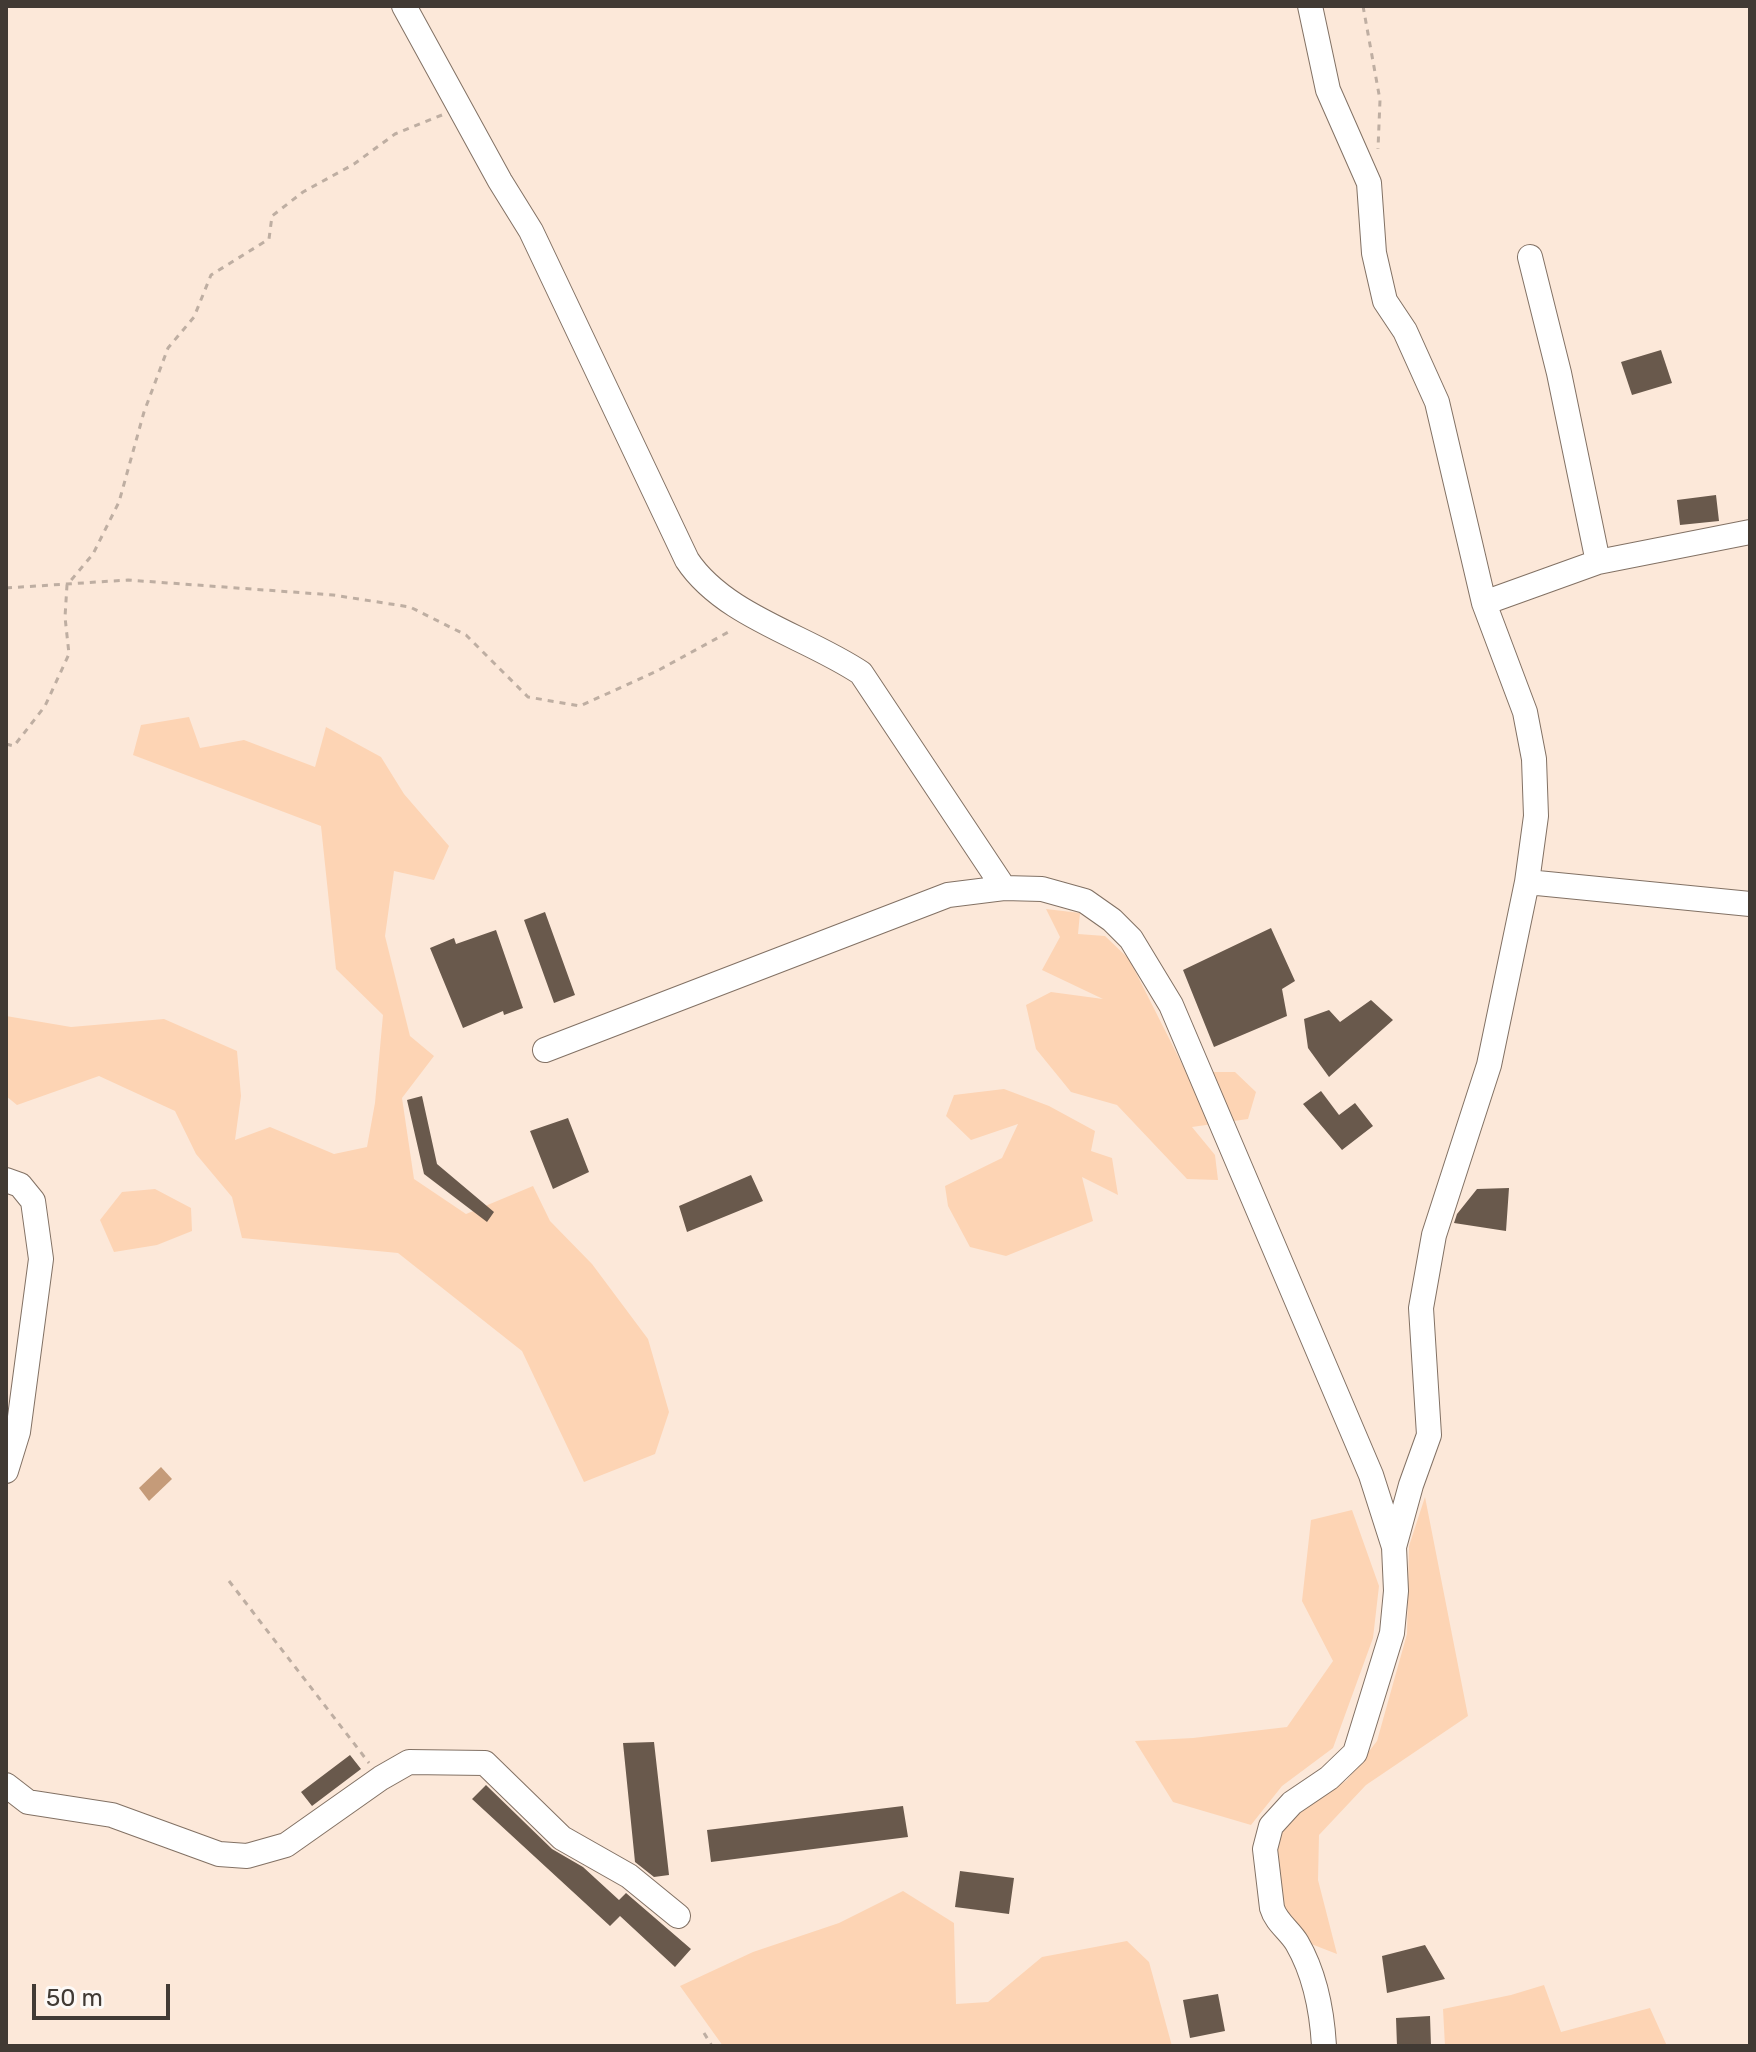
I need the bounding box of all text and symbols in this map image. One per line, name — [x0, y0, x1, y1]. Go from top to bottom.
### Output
scale bar — [36, 1968, 174, 2018]
text: 50 m — [46, 1984, 103, 2012]

